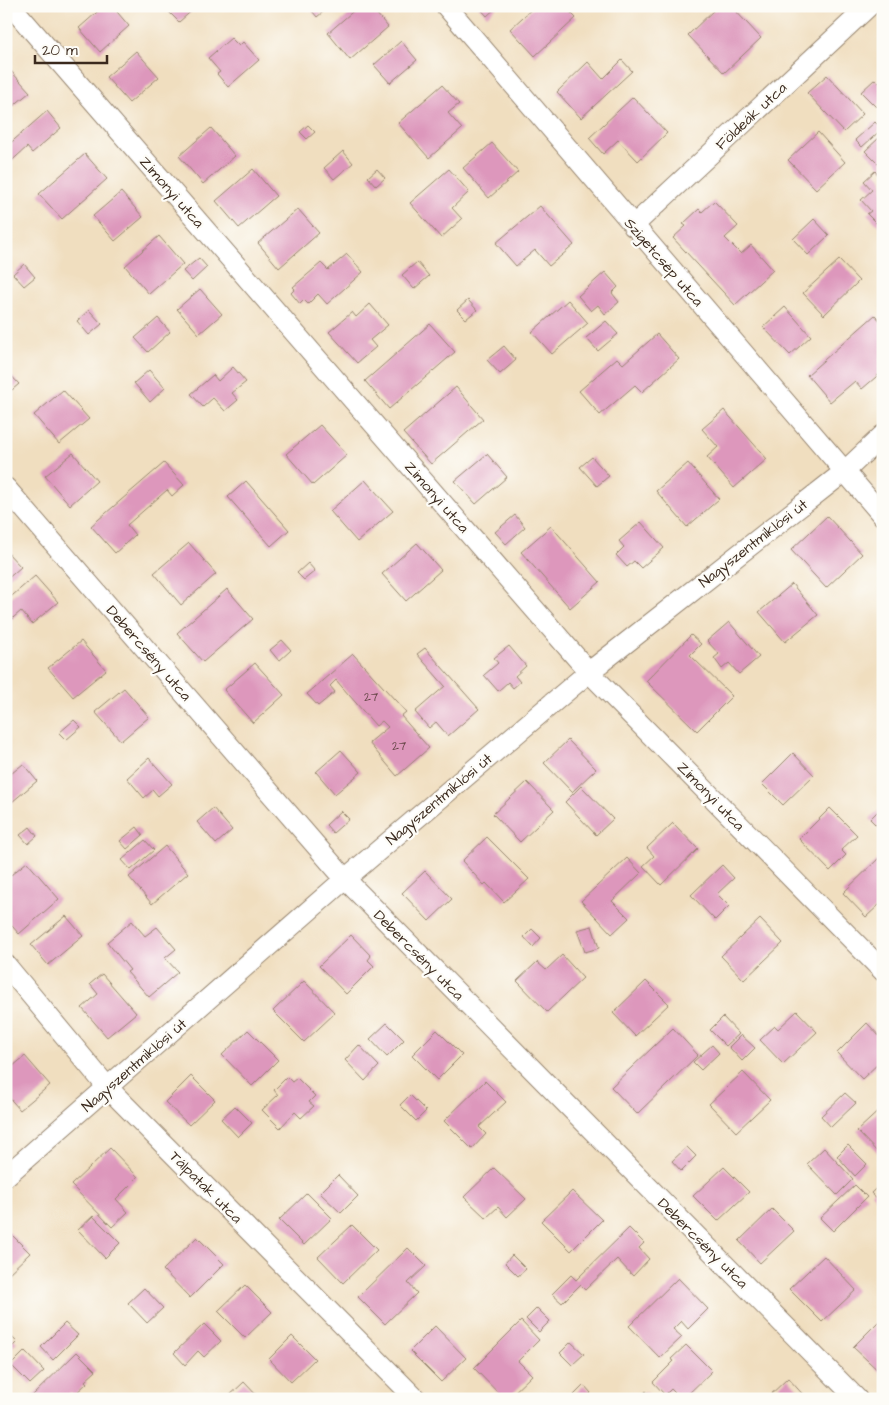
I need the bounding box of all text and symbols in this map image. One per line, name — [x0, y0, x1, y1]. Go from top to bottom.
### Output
scale bar — [35, 32, 108, 64]
text: 20 m — [42, 40, 78, 61]
street label: Földeák utca — [711, 78, 792, 155]
street label: Zimonyi utca — [134, 152, 209, 234]
street label: Szigetcsép utca — [618, 213, 708, 312]
street label: Zimonyi utca — [399, 457, 474, 539]
street label: Nagyszentmiklósi út — [694, 494, 813, 593]
street label: Debercsény utca — [100, 601, 196, 707]
house number: 27 — [364, 689, 379, 706]
house number: 27 — [392, 738, 407, 755]
street label: Nagyszentmiklósi út — [382, 749, 498, 851]
street label: Zimonyi utca — [671, 757, 749, 837]
street label: Debercsény utca — [368, 905, 469, 1006]
street label: Nagyszentmiklósi út — [77, 1014, 192, 1118]
street label: Tálpatak utca — [165, 1146, 247, 1229]
street label: Debercsény utca — [652, 1193, 753, 1294]

